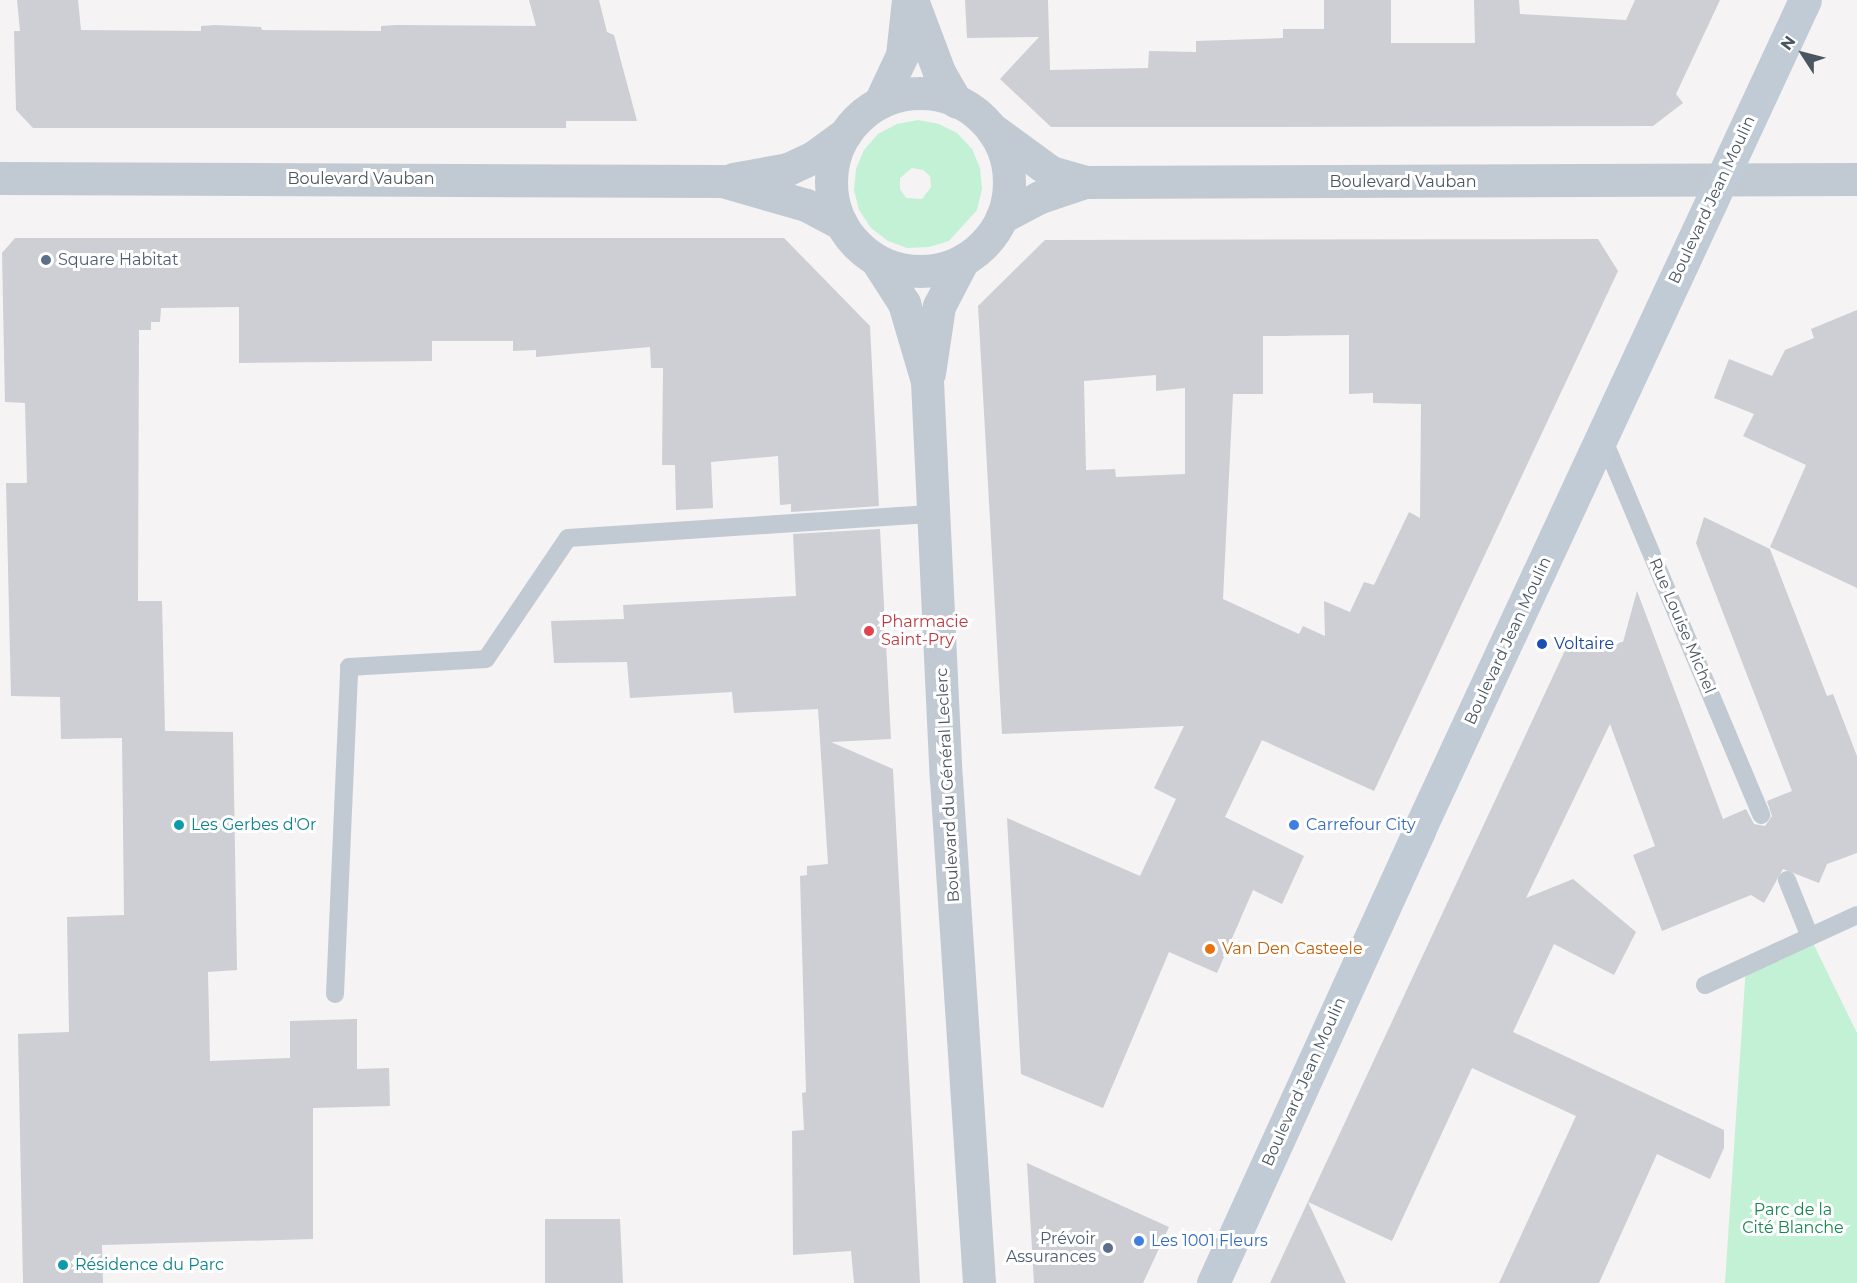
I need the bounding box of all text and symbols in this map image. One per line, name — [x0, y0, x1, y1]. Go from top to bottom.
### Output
north arrow — [1773, 24, 1833, 84]
text: N — [1777, 32, 1800, 54]
street label: Boulevard Jean Moulin — [1665, 113, 1759, 287]
street label: Boulevard Vauban — [287, 169, 435, 189]
street label: Boulevard Vauban — [1329, 172, 1477, 192]
place label: Square Habitat — [58, 250, 179, 270]
marker: Square Habitat — [39, 253, 53, 267]
street label: Boulevard Jean Moulin — [1461, 554, 1555, 728]
street label: Rue Louise Michel — [1645, 555, 1719, 697]
place label: Pharmacie Saint-Pry — [881, 612, 968, 650]
marker: Pharmacie Saint-Pry — [862, 624, 876, 638]
place label: Voltaire — [1554, 634, 1614, 654]
marker: Voltaire — [1535, 637, 1549, 651]
street label: Boulevard du Général Leclerc — [932, 667, 964, 903]
place label: Les Gerbes d'Or — [191, 815, 316, 835]
place label: Carrefour City — [1306, 815, 1416, 835]
marker: Les Gerbes d'Or — [172, 818, 186, 832]
marker: Carrefour City — [1287, 818, 1301, 832]
place label: Van Den Casteele — [1222, 939, 1363, 959]
marker: Van Den Casteele — [1203, 942, 1217, 956]
street label: Boulevard Jean Moulin — [1258, 994, 1350, 1170]
park label: Parc de la Cité Blanche — [1742, 1200, 1844, 1238]
place label: Prévoir Assurances — [1006, 1229, 1096, 1267]
place label: Les 1001 Fleurs — [1151, 1231, 1268, 1251]
marker: Les 1001 Fleurs — [1132, 1234, 1146, 1248]
marker: Prévoir Assurances — [1101, 1241, 1115, 1255]
place label: Résidence du Parc — [75, 1255, 224, 1275]
marker: Résidence du Parc — [56, 1258, 70, 1272]

